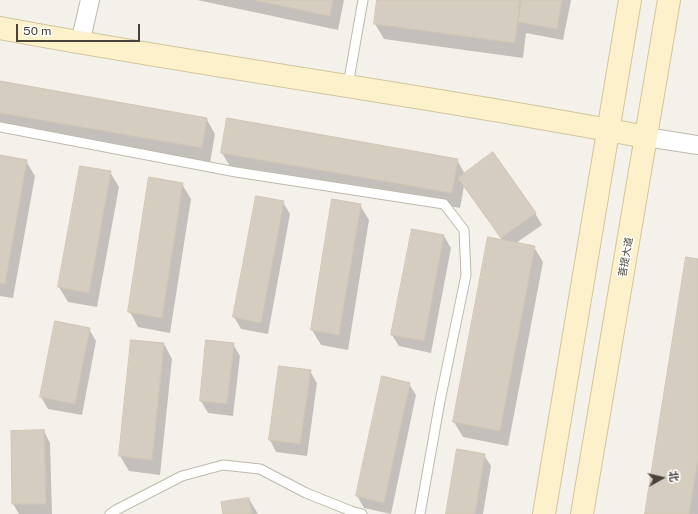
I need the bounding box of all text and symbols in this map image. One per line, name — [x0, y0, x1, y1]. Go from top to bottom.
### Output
scale bar — [18, 16, 142, 42]
text: 50 m — [23, 24, 51, 38]
street label: 菩提大道 — [617, 236, 635, 278]
north arrow — [642, 458, 682, 498]
text: 北 — [667, 470, 681, 483]

